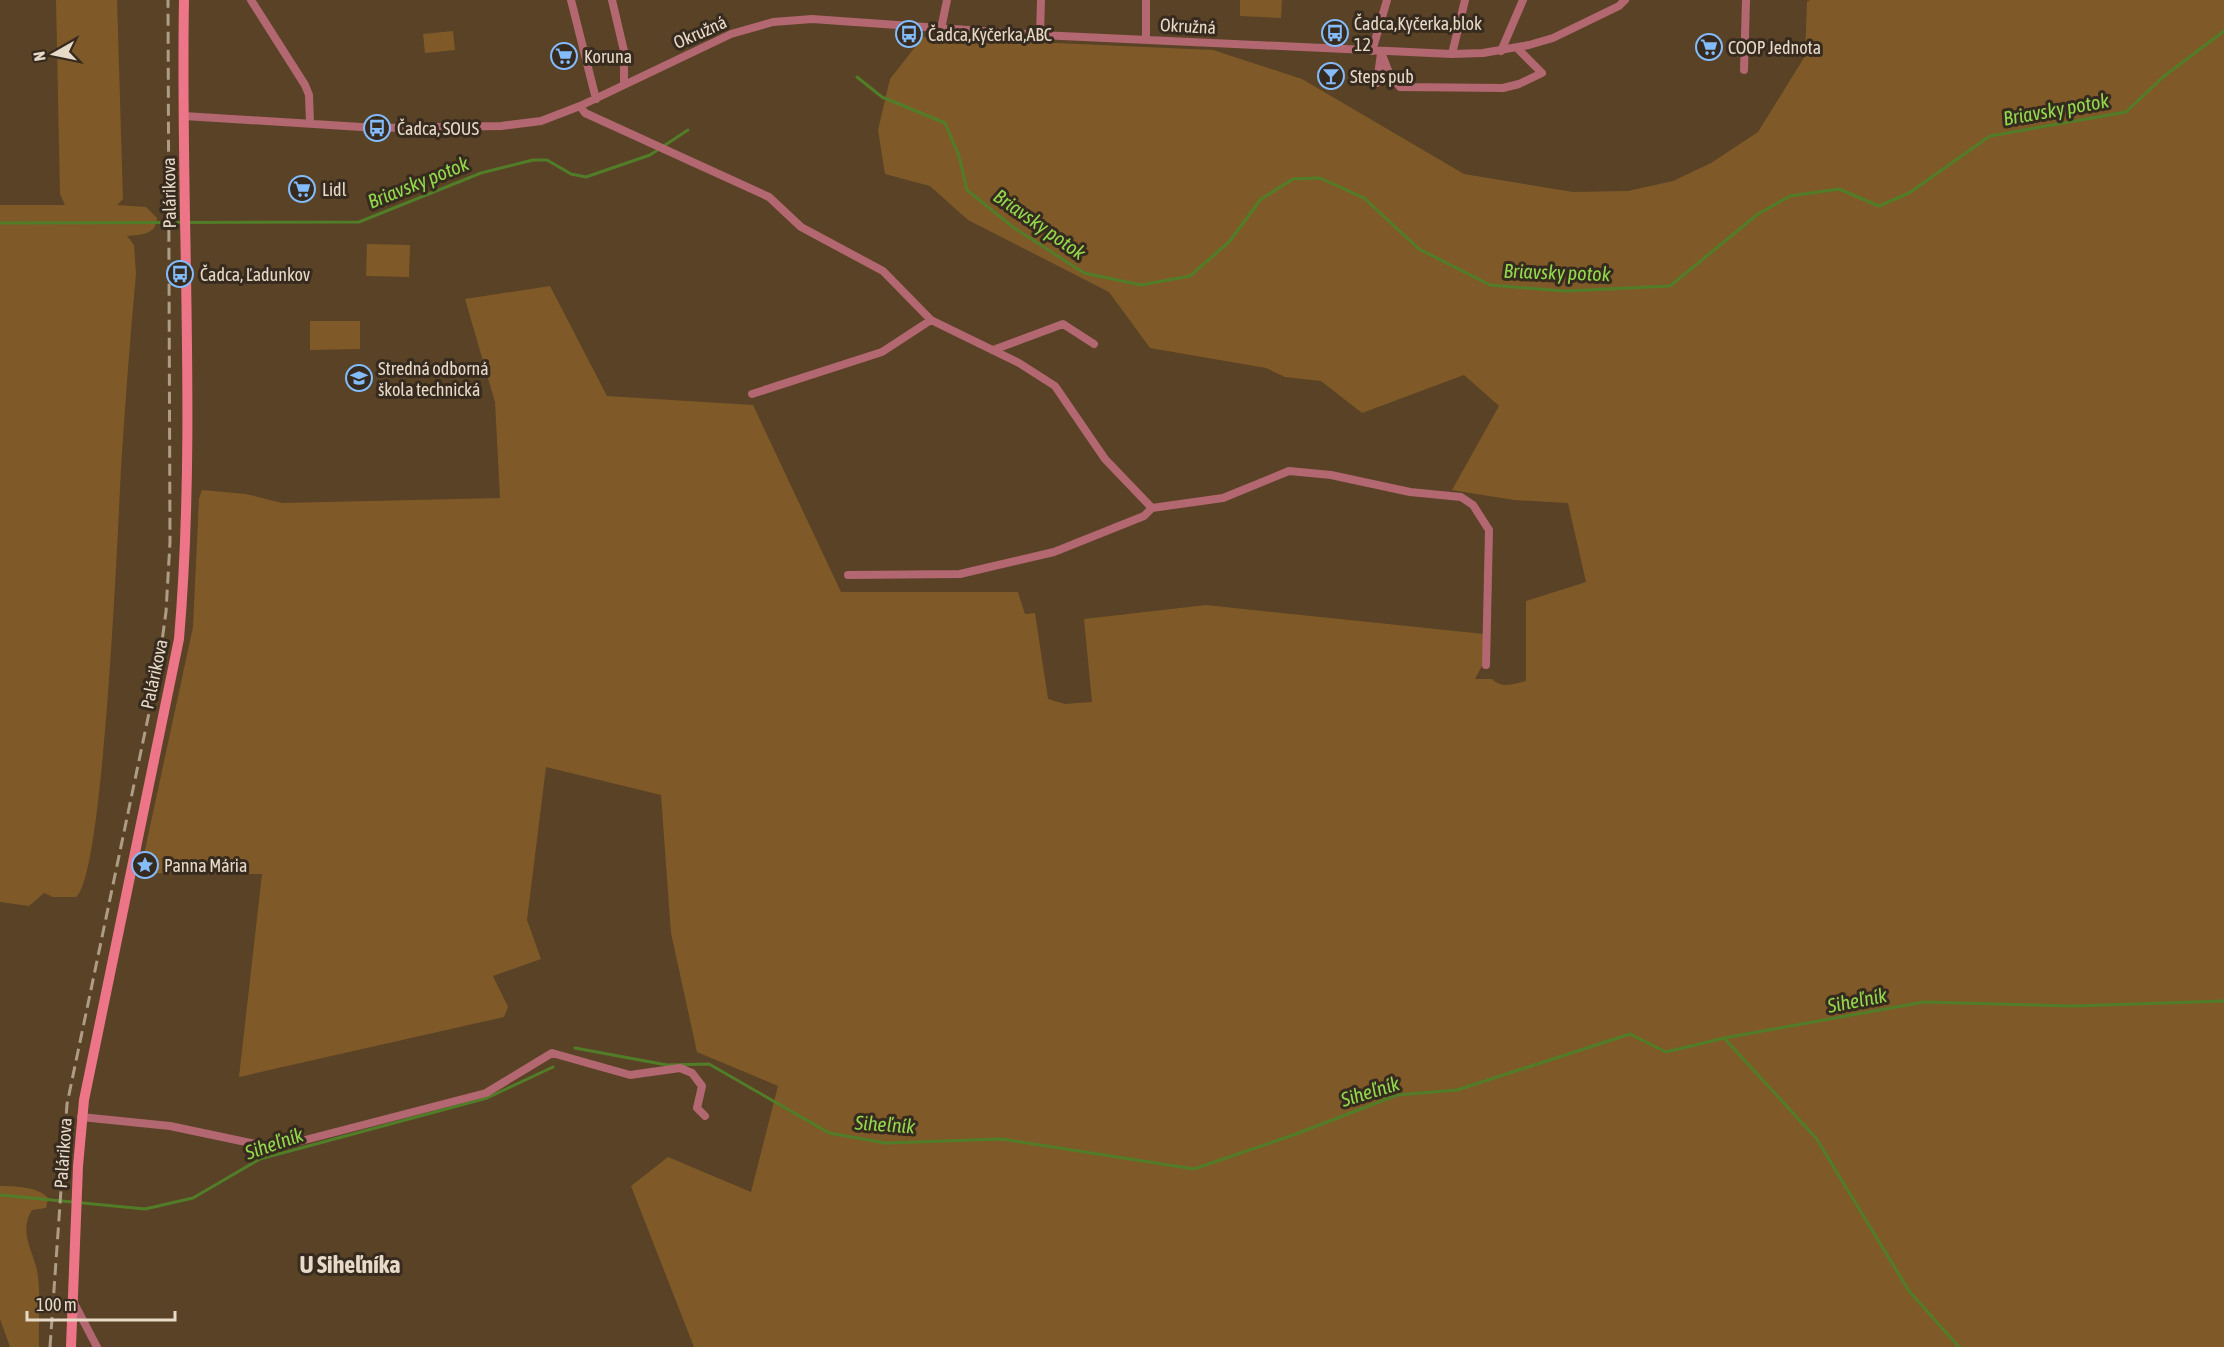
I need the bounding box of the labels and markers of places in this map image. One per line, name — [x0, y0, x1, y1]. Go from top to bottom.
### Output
place label: Čadca,Kyčerka,blok 12 — [1354, 13, 1482, 55]
bus stop icon: Čadca,Kyčerka,blok 12 — [1320, 18, 1350, 48]
bus stop icon: Čadca,Kyčerka,ABC — [894, 19, 924, 49]
place label: Čadca,Kyčerka,ABC — [928, 24, 1052, 45]
supermarket icon: COOP Jednota — [1694, 32, 1724, 62]
place label: COOP Jednota — [1728, 37, 1821, 58]
supermarket icon: Koruna — [549, 41, 579, 71]
place label: Koruna — [584, 46, 632, 67]
bar icon: Steps pub — [1316, 61, 1346, 91]
place label: Steps pub — [1350, 66, 1414, 87]
bus stop icon: Čadca, SOUS — [362, 113, 392, 143]
place label: Čadca, SOUS — [397, 118, 479, 139]
supermarket icon: Lidl — [287, 174, 317, 204]
place label: Lidl — [322, 179, 347, 200]
bus stop icon: Čadca, Ľadunkov — [165, 259, 195, 289]
place label: Čadca, Ľadunkov — [200, 264, 310, 285]
place label: Stredná odborná škola technická — [378, 358, 489, 400]
school or university icon: Stredná odborná škola technická — [344, 363, 374, 393]
place icon: Panna Mária — [130, 850, 160, 880]
place label: Panna Mária — [164, 855, 247, 876]

